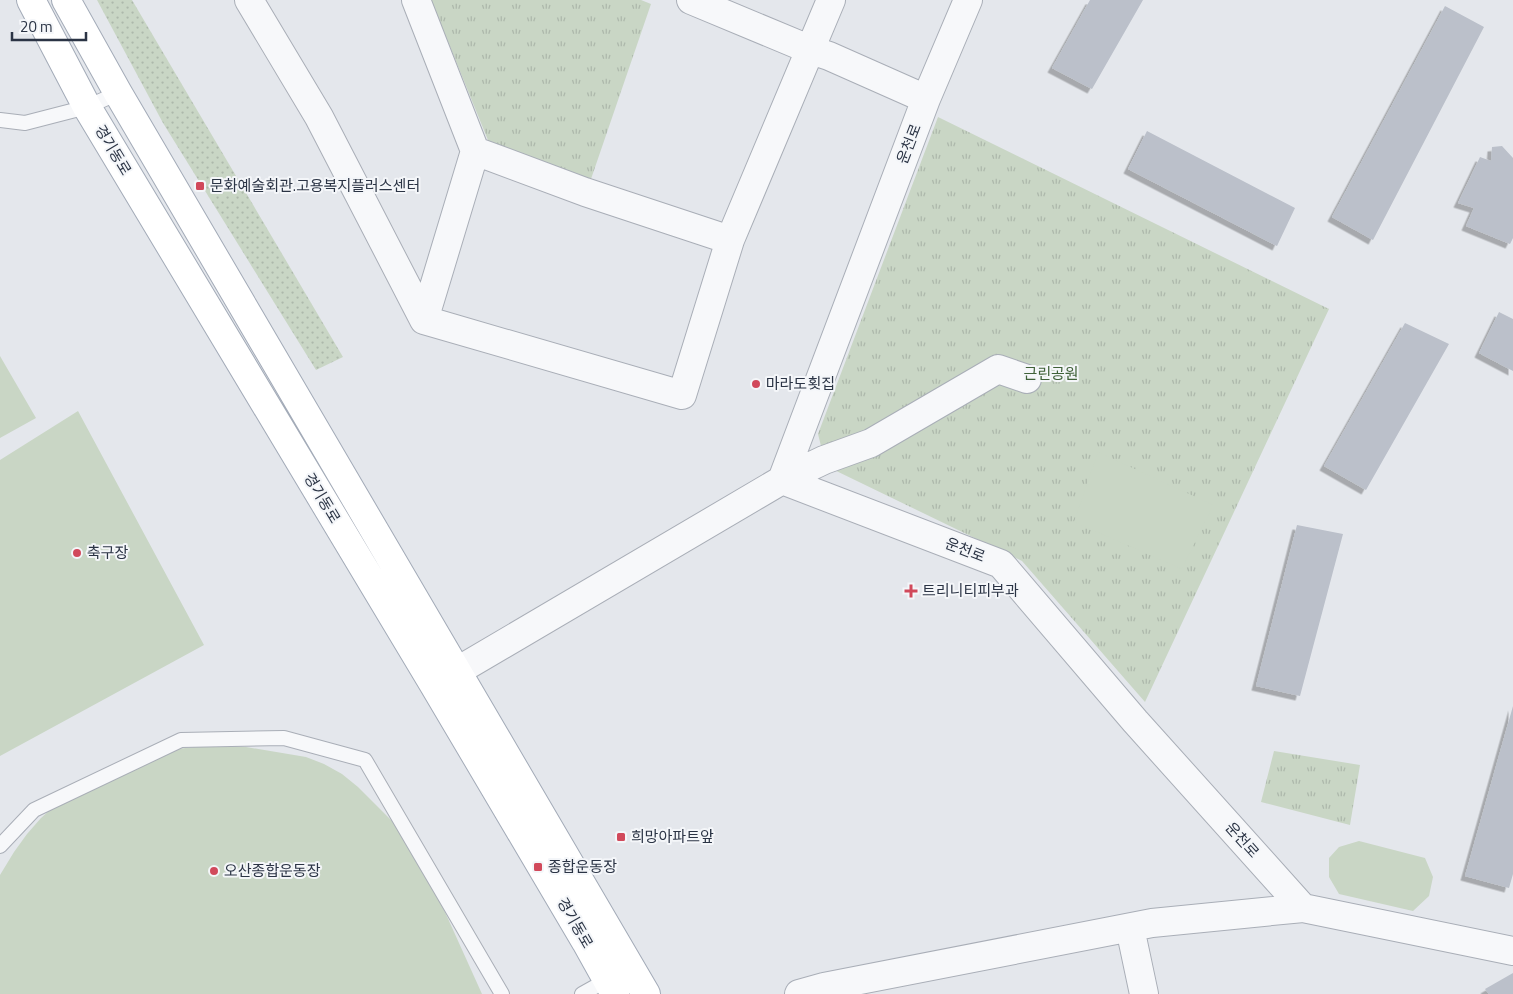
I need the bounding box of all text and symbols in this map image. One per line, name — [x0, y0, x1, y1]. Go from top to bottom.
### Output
scale bar — [12, 10, 86, 42]
text: 20 m — [20, 15, 53, 38]
street label: 경기동로 — [89, 120, 138, 179]
street label: 운천로 — [890, 120, 927, 167]
place label: 문화예술회관.고용복지플러스센터 — [210, 174, 420, 197]
marker: 문화예술회관.고용복지플러스센터 — [194, 180, 206, 192]
park label: 근린공원 — [1023, 362, 1079, 385]
place label: 마라도횟집 — [766, 372, 835, 395]
marker: 마라도횟집 — [750, 378, 762, 390]
street label: 경기동로 — [298, 468, 347, 527]
street label: 운천로 — [942, 531, 989, 568]
place label: 축구장 — [87, 541, 129, 564]
marker: 축구장 — [71, 547, 83, 559]
place label: 트리니티피부과 — [922, 579, 1019, 602]
marker: 트리니티피부과 — [904, 584, 918, 598]
street label: 운천로 — [1220, 817, 1265, 863]
place label: 희망아파트앞 — [631, 825, 714, 848]
marker: 희망아파트앞 — [615, 831, 627, 843]
place label: 종합운동장 — [548, 855, 617, 878]
place label: 오산종합운동장 — [224, 859, 321, 882]
marker: 종합운동장 — [532, 861, 544, 873]
marker: 오산종합운동장 — [208, 865, 220, 877]
street label: 경기동로 — [552, 893, 599, 952]

